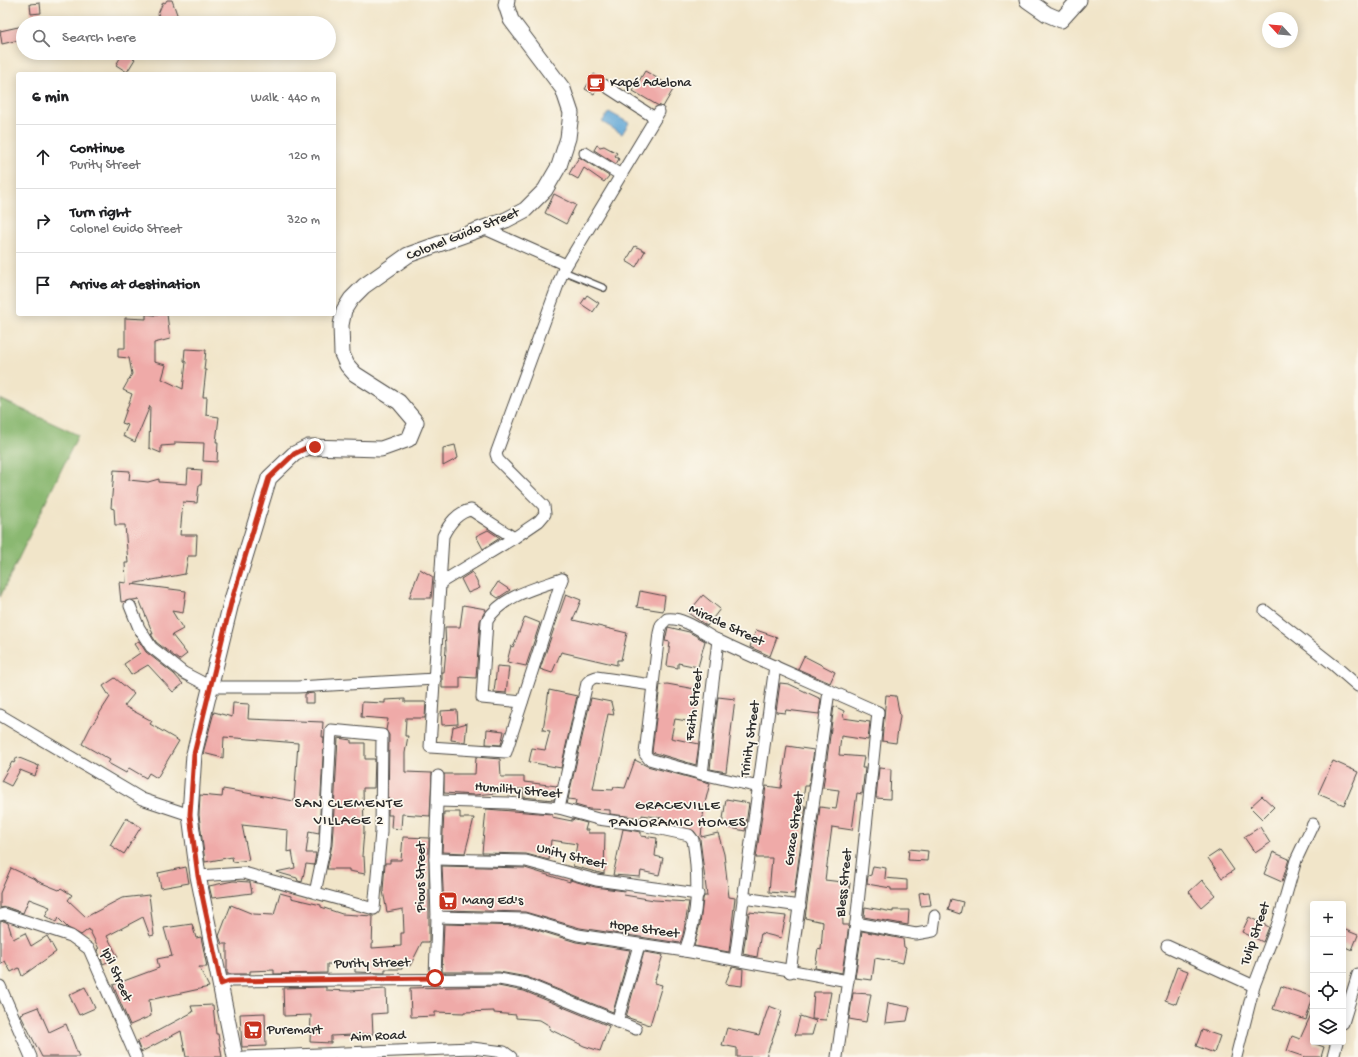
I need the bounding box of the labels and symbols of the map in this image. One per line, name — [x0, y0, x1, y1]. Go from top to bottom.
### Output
north arrow — [1262, 12, 1298, 48]
cafe icon: Kapé Adelona — [585, 72, 607, 94]
place label: Kapé Adelona — [610, 75, 693, 92]
street label: Colonel Guido Street — [404, 204, 523, 265]
route end — [306, 438, 324, 456]
street label: Miracle Street — [686, 601, 768, 651]
street label: Faith Street — [682, 667, 708, 743]
street label: Trinity Street — [737, 699, 765, 779]
street label: Humility Street — [474, 779, 563, 803]
street label: Grace Street — [781, 790, 809, 867]
district label: SAN CLEMENTE VILLAGE 2 — [295, 795, 403, 830]
district label: GRACEVILLE PANORAMIC HOMES — [608, 797, 747, 832]
street label: Unity Street — [534, 840, 609, 874]
street label: Pious Street — [413, 841, 430, 913]
street label: Bless Street — [833, 847, 857, 919]
supermarket icon: Mang Ed's — [437, 890, 459, 912]
place label: Mang Ed's — [462, 893, 524, 910]
street label: Tulip Street — [1237, 899, 1275, 969]
street label: Hope Street — [608, 917, 681, 943]
street label: Ipil Street — [97, 945, 136, 1006]
street label: Purity Street — [333, 955, 411, 973]
route start — [426, 969, 444, 987]
supermarket icon: Puremart — [242, 1019, 264, 1041]
place label: Puremart — [266, 1022, 323, 1039]
street label: Aim Road — [350, 1027, 408, 1046]

